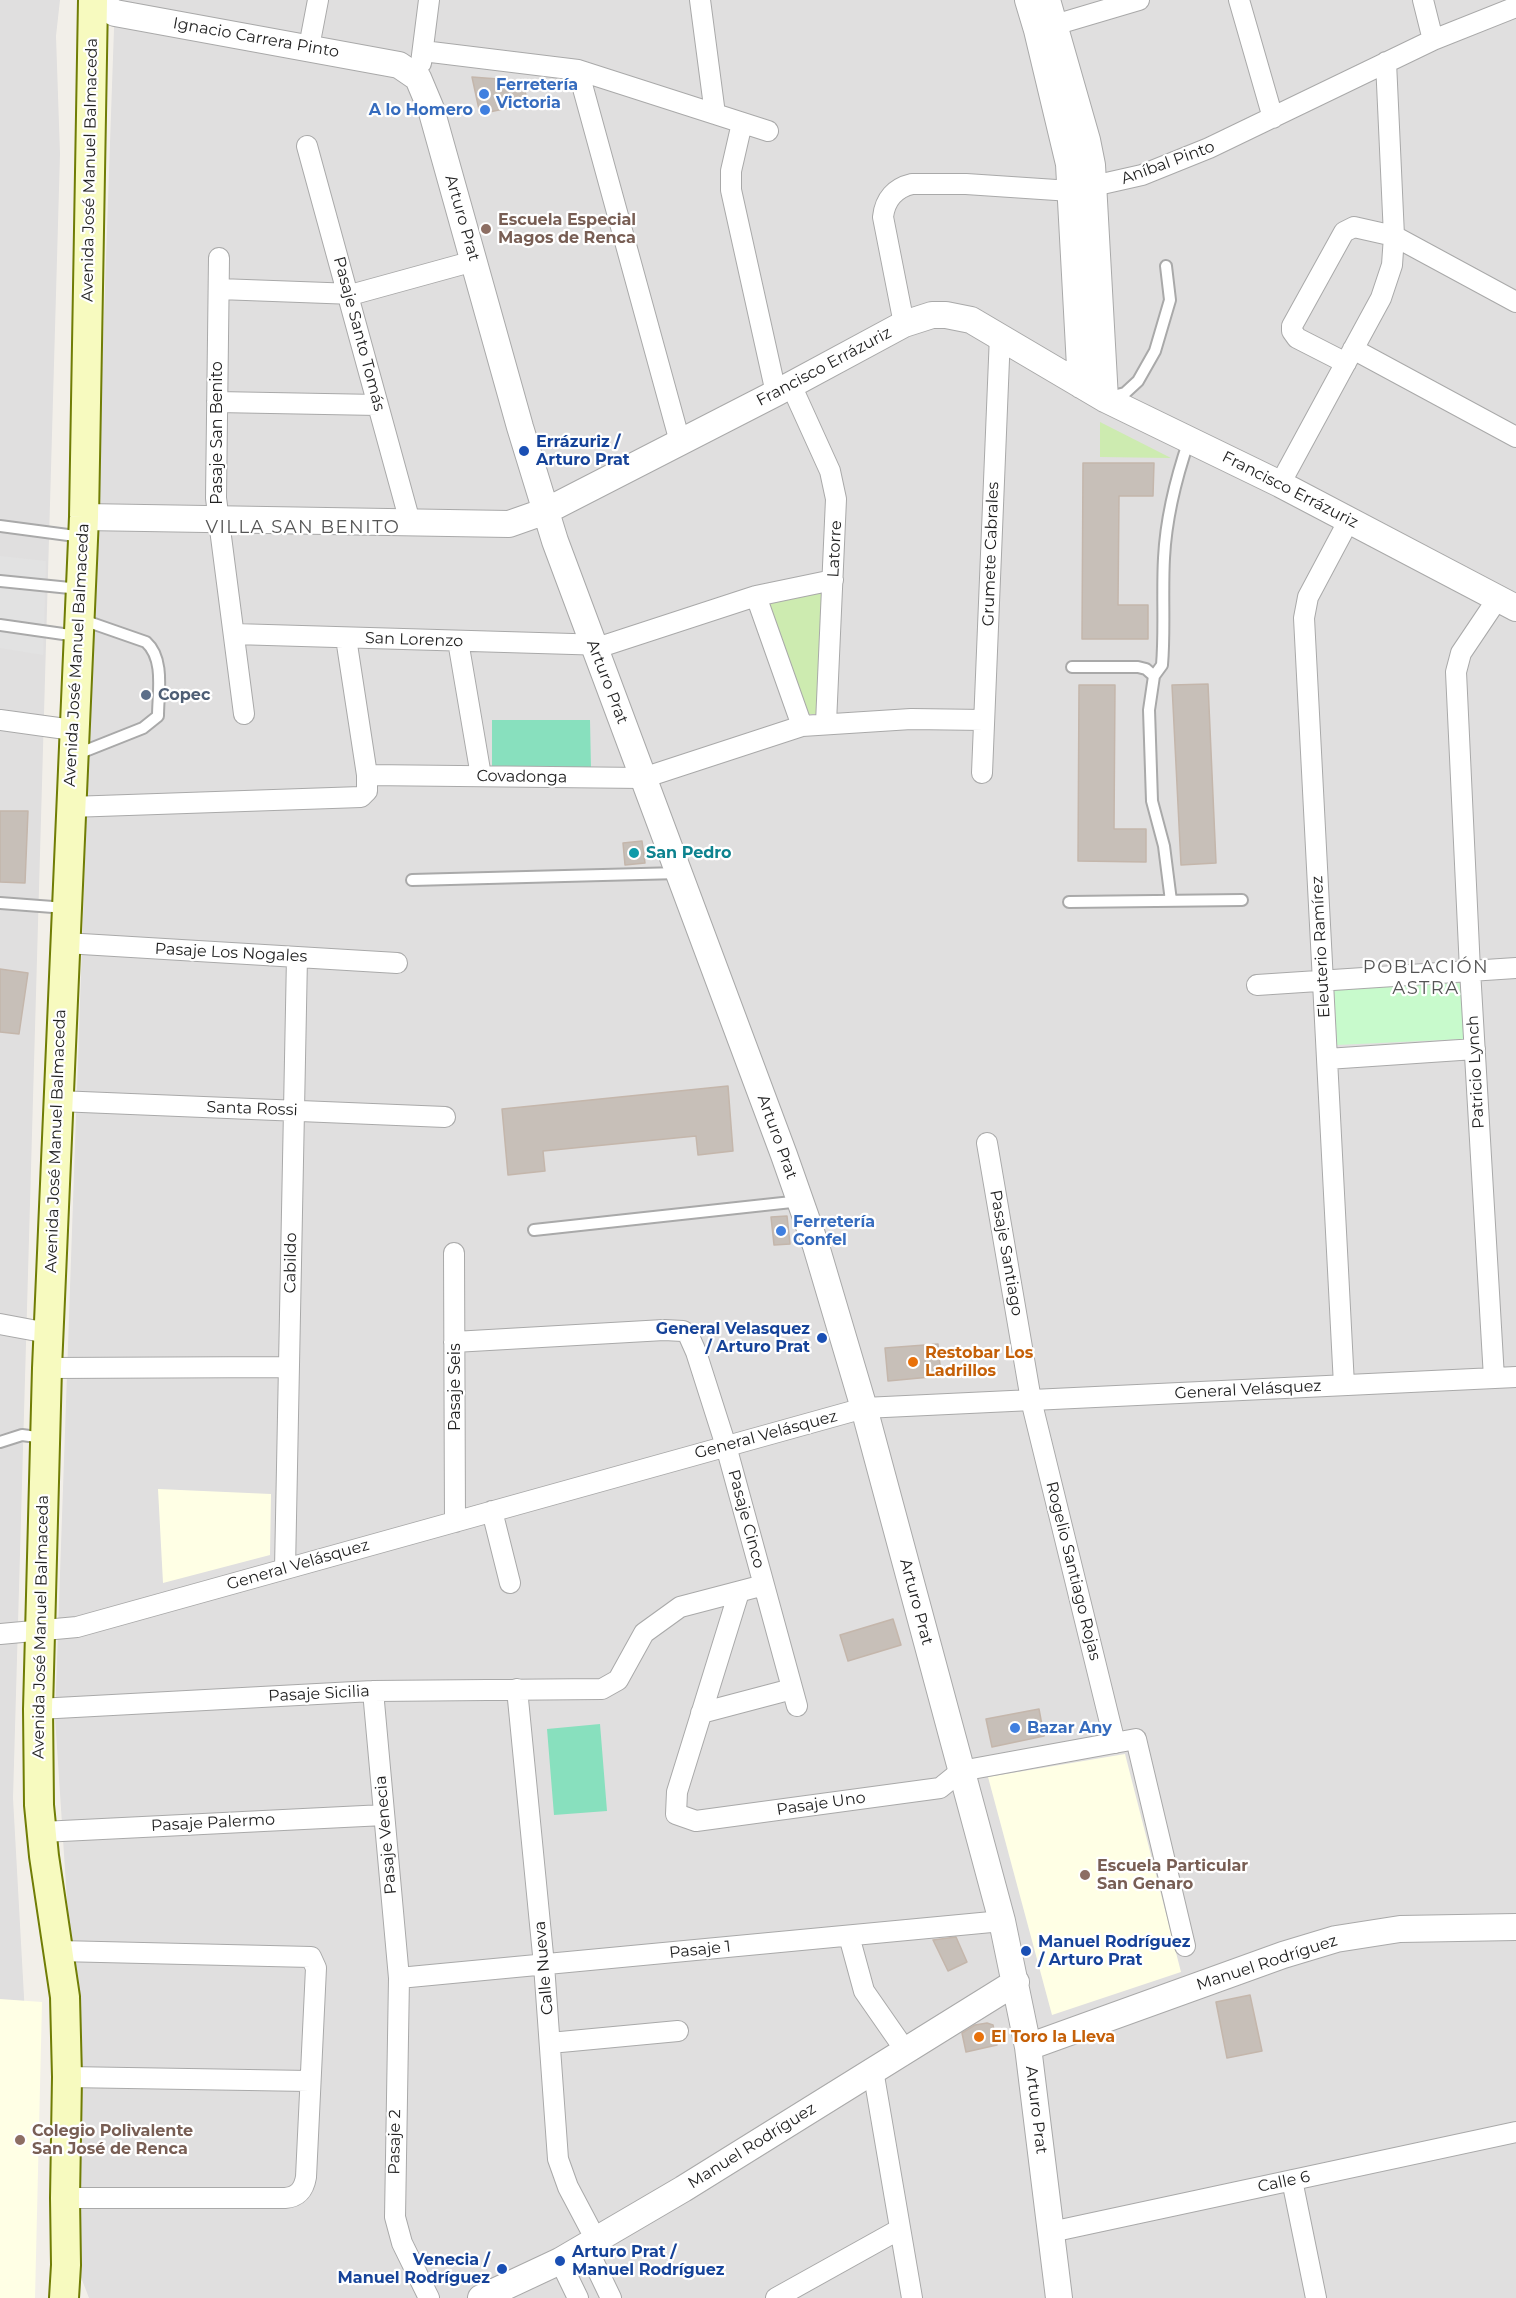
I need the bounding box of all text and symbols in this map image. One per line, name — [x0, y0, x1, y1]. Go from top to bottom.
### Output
street label: Ignacio Carrera Pinto — [171, 14, 341, 62]
street label: Avenida José Manuel Balmaceda — [78, 38, 102, 302]
place label: Ferretería Victoria — [496, 75, 578, 113]
marker: Ferretería Victoria — [477, 87, 491, 101]
place label: A lo Homero — [369, 100, 473, 120]
marker: A lo Homero — [478, 103, 492, 117]
street label: Aníbal Pinto — [1119, 137, 1217, 189]
street label: Arturo Prat — [441, 173, 483, 263]
place label: Escuela Especial Magos de Renca — [498, 210, 636, 248]
marker: Escuela Especial Magos de Renca — [479, 222, 493, 236]
street label: Pasaje Santo Tomás — [329, 255, 389, 413]
street label: Francisco Errázuriz — [753, 323, 895, 411]
street label: Pasaje San Benito — [207, 361, 227, 505]
place label: Errázuriz / Arturo Prat — [536, 432, 630, 470]
marker: Errázuriz / Arturo Prat — [517, 444, 531, 458]
street label: Francisco Errázuriz — [1219, 447, 1361, 533]
street label: Grumete Cabrales — [979, 481, 1003, 627]
district label: VILLA SAN BENITO — [206, 517, 400, 539]
street label: Latorre — [824, 520, 846, 578]
street label: Avenida José Manuel Balmaceda — [61, 523, 93, 787]
street label: San Lorenzo — [365, 629, 463, 651]
street label: Arturo Prat — [582, 637, 632, 727]
place label: Copec — [158, 685, 210, 705]
marker: Copec — [139, 688, 153, 702]
street label: Covadonga — [477, 767, 567, 787]
place label: San Pedro — [646, 843, 732, 863]
marker: San Pedro — [627, 846, 641, 860]
street label: Eleuterio Ramírez — [1308, 875, 1334, 1019]
street label: Pasaje Los Nogales — [154, 939, 308, 967]
district label: POBLACIÓN ASTRA — [1363, 957, 1489, 1000]
street label: Avenida José Manuel Balmaceda — [42, 1009, 70, 1273]
street label: Patricio Lynch — [1463, 1015, 1489, 1129]
street label: Arturo Prat — [753, 1092, 801, 1182]
street label: Santa Rossi — [206, 1098, 298, 1120]
street label: Pasaje Santiago — [985, 1189, 1027, 1317]
place label: Ferretería Confel — [793, 1212, 875, 1250]
marker: Ferretería Confel — [774, 1224, 788, 1238]
street label: Cabildo — [281, 1232, 301, 1294]
place label: General Velasquez / Arturo Prat — [656, 1319, 810, 1357]
marker: General Velasquez / Arturo Prat — [815, 1331, 829, 1345]
street label: Pasaje Seis — [445, 1343, 465, 1431]
place label: Restobar Los Ladrillos — [925, 1343, 1033, 1381]
marker: Restobar Los Ladrillos — [906, 1355, 920, 1369]
street label: General Velásquez — [1174, 1377, 1322, 1403]
street label: General Velásquez — [692, 1407, 840, 1463]
street label: Pasaje Cinco — [724, 1467, 768, 1571]
street label: Rogelio Santiago Rojas — [1041, 1480, 1105, 1662]
street label: Avenida José Manuel Balmaceda — [29, 1495, 53, 1759]
street label: General Velásquez — [225, 1536, 371, 1594]
street label: Arturo Prat — [895, 1557, 937, 1647]
street label: Pasaje Sicilia — [268, 1682, 370, 1706]
place label: Bazar Any — [1027, 1718, 1112, 1738]
marker: Bazar Any — [1008, 1721, 1022, 1735]
street label: Pasaje Venecia — [371, 1775, 401, 1895]
street label: Pasaje Uno — [775, 1788, 867, 1820]
street label: Pasaje Palermo — [151, 1810, 275, 1836]
place label: Escuela Particular San Genaro — [1097, 1856, 1248, 1894]
marker: Escuela Particular San Genaro — [1078, 1868, 1092, 1882]
street label: Calle Nueva — [530, 1920, 558, 2016]
street label: Manuel Rodríguez — [1194, 1931, 1340, 1995]
place label: Manuel Rodríguez / Arturo Prat — [1038, 1932, 1191, 1970]
street label: Pasaje 1 — [668, 1937, 732, 1963]
marker: Manuel Rodríguez / Arturo Prat — [1019, 1944, 1033, 1958]
place label: El Toro la Lleva — [991, 2027, 1115, 2047]
marker: El Toro la Lleva — [972, 2030, 986, 2044]
street label: Arturo Prat — [1021, 2065, 1051, 2155]
street label: Manuel Rodríguez — [685, 2099, 819, 2193]
street label: Pasaje 2 — [385, 2109, 405, 2175]
place label: Colegio Polivalente San José de Renca — [32, 2121, 193, 2159]
marker: Colegio Polivalente San José de Renca — [13, 2133, 27, 2147]
street label: Calle 6 — [1256, 2167, 1312, 2197]
place label: Arturo Prat / Manuel Rodríguez — [572, 2242, 725, 2280]
place label: Venecia / Manuel Rodríguez — [337, 2250, 490, 2288]
marker: Arturo Prat / Manuel Rodríguez — [553, 2254, 567, 2268]
marker: Venecia / Manuel Rodríguez — [495, 2262, 509, 2276]

